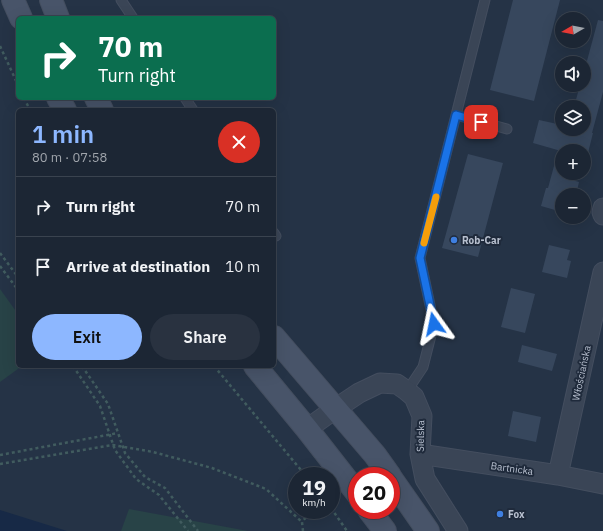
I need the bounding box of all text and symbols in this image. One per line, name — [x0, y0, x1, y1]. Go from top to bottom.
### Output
north arrow — [555, 12, 591, 48]
map controls — [555, 12, 591, 224]
text: 70 m — [98, 28, 163, 65]
icon: right — [32, 32, 84, 84]
button: sound — [555, 56, 591, 92]
text: Turn right — [98, 64, 176, 87]
button: layers — [555, 100, 591, 136]
pin — [464, 105, 498, 139]
icon: arrive — [470, 111, 492, 133]
text: 1 min — [32, 118, 94, 150]
button: close — [218, 121, 260, 163]
button: + — [555, 144, 591, 180]
text: 80 m · 07:58 — [32, 149, 107, 166]
button: − — [555, 188, 591, 224]
icon: right — [32, 196, 54, 218]
text: Turn right — [66, 197, 135, 216]
text: 70 m — [225, 197, 260, 216]
place label: Rob-Car — [462, 234, 501, 247]
marker: Rob-Car — [449, 235, 459, 245]
icon: arrive — [32, 256, 54, 278]
text: Arrive at destination — [66, 257, 210, 276]
text: 10 m — [225, 257, 260, 276]
position arrow — [413, 303, 455, 345]
button: Exit — [32, 314, 142, 360]
button: Share — [150, 314, 260, 360]
street label: Włościańska — [569, 344, 594, 402]
street label: Sielska — [414, 419, 427, 452]
street label: Bartnicka — [490, 459, 535, 478]
speed limit sign: 20 — [348, 467, 400, 519]
text: 19 — [302, 474, 326, 501]
text: km/h — [302, 496, 326, 509]
place label: Fox — [508, 508, 525, 521]
marker: Fox — [495, 509, 505, 519]

